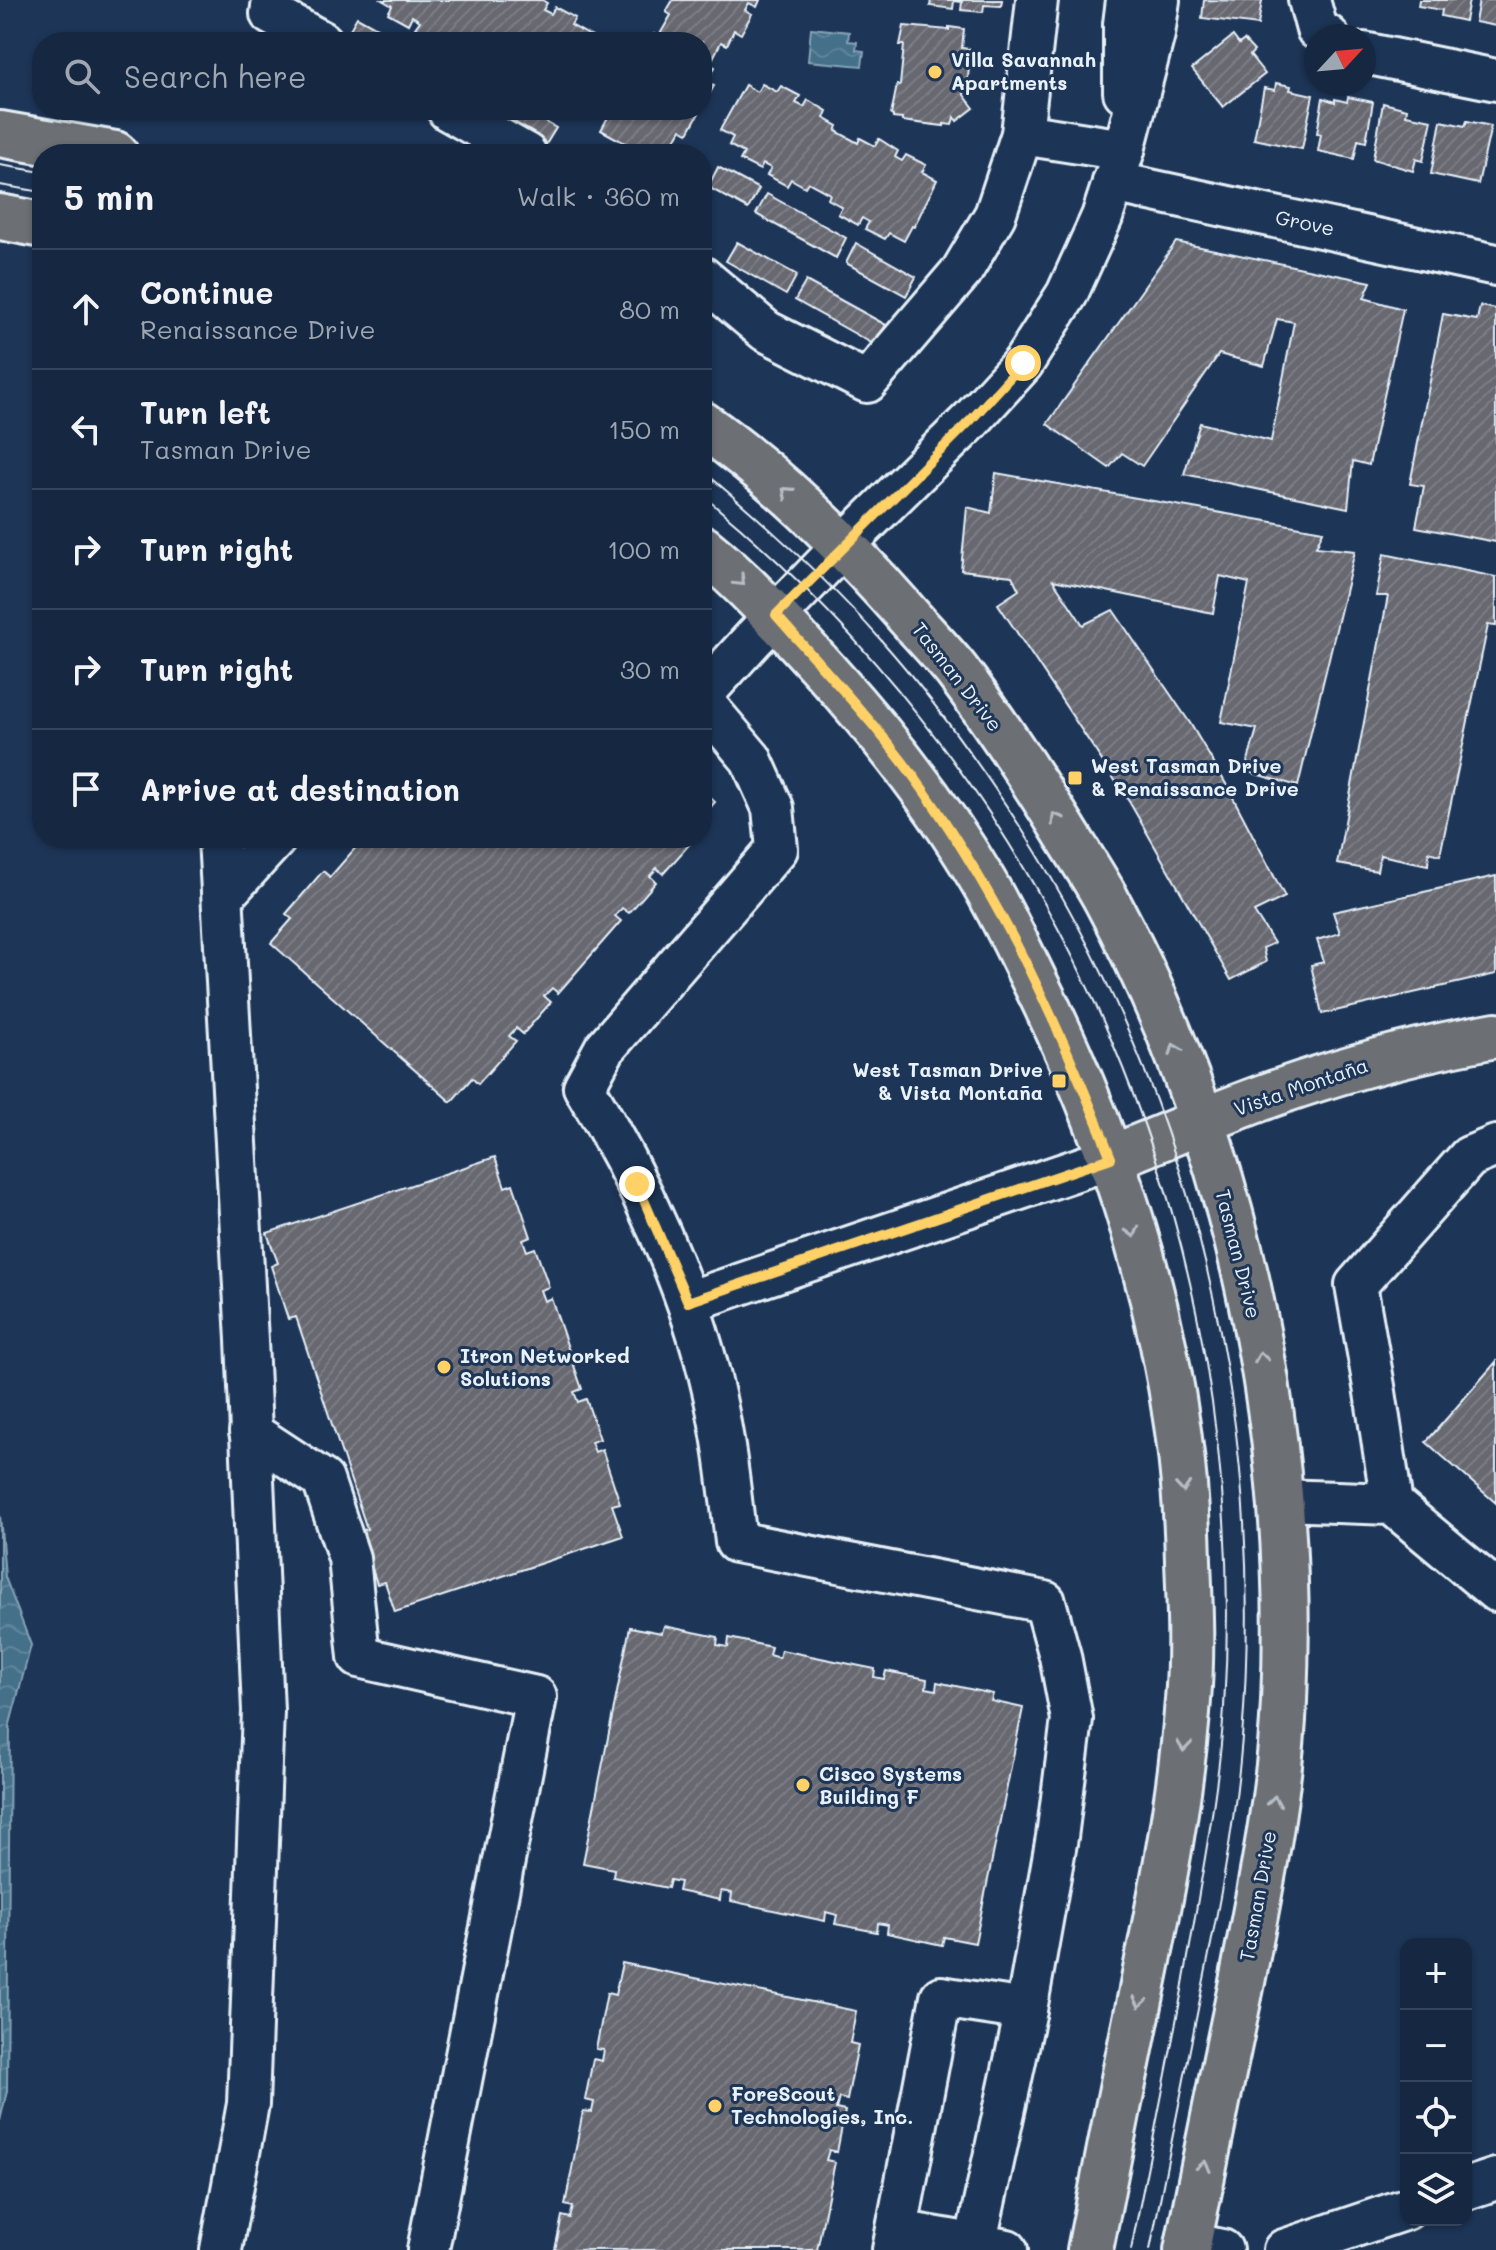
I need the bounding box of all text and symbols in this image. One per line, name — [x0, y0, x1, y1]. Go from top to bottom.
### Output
north arrow — [1304, 24, 1376, 96]
search box — [32, 32, 712, 120]
place label: Villa Savannah Apartments — [951, 46, 1096, 95]
icon: search — [60, 54, 104, 98]
text: Search here — [124, 56, 307, 96]
marker: Villa Savannah Apartments — [926, 63, 944, 81]
text: 5 min — [64, 174, 154, 219]
text: Walk · 360 m — [517, 179, 680, 213]
street label: Grove — [1273, 203, 1337, 241]
text: Continue — [140, 272, 273, 312]
icon: ahead — [64, 287, 108, 331]
text: 80 m — [619, 292, 680, 326]
text: Renaissance Drive — [140, 312, 376, 346]
route start — [1005, 345, 1041, 381]
text: Turn left — [140, 392, 271, 432]
icon: left — [64, 407, 108, 451]
text: 150 m — [608, 412, 680, 446]
text: Tasman Drive — [140, 432, 312, 466]
one-way arrow — [782, 487, 797, 501]
icon: right — [64, 527, 108, 571]
text: Turn right — [140, 529, 293, 569]
text: 100 m — [607, 532, 680, 566]
one-way arrow — [731, 571, 745, 586]
street label: Tasman Drive — [907, 616, 1009, 736]
icon: right — [64, 647, 108, 691]
text: Turn right — [140, 649, 293, 689]
text: 30 m — [620, 652, 680, 686]
place label: West Tasman Drive & Renaissance Drive — [1091, 752, 1299, 801]
icon: arrive — [64, 767, 108, 811]
text: Arrive at destination — [140, 769, 460, 809]
marker: West Tasman Drive & Renaissance Drive — [1066, 769, 1084, 787]
one-way arrow — [1051, 812, 1066, 827]
one-way arrow — [1168, 1043, 1184, 1057]
street label: Vista Montaña — [1230, 1051, 1371, 1121]
place label: West Tasman Drive & Vista Montaña — [853, 1056, 1043, 1105]
marker: West Tasman Drive & Vista Montaña — [1050, 1072, 1068, 1090]
route end — [619, 1166, 655, 1202]
street label: Tasman Drive — [1210, 1187, 1268, 1321]
one-way arrow — [1124, 1225, 1141, 1239]
place label: Itron Networked Solutions — [460, 1342, 630, 1391]
one-way arrow — [1253, 1350, 1270, 1364]
marker: Itron Networked Solutions — [435, 1358, 453, 1376]
one-way arrow — [1175, 1481, 1192, 1494]
one-way arrow — [1175, 1740, 1192, 1753]
place label: Cisco Systems Building F — [819, 1760, 962, 1809]
marker: Cisco Systems Building F — [794, 1776, 812, 1794]
one-way arrow — [1265, 1794, 1282, 1808]
street label: Tasman Drive — [1233, 1829, 1281, 1963]
map controls — [1400, 1938, 1472, 2226]
button: + — [1400, 1938, 1472, 2010]
one-way arrow — [1132, 1996, 1149, 2009]
button: − — [1400, 2010, 1472, 2082]
place label: ForeScout Technologies, Inc. — [731, 2080, 913, 2129]
button: locate — [1400, 2082, 1472, 2154]
marker: ForeScout Technologies, Inc. — [706, 2097, 724, 2115]
button: layers — [1400, 2154, 1472, 2226]
one-way arrow — [1195, 2160, 1212, 2174]

